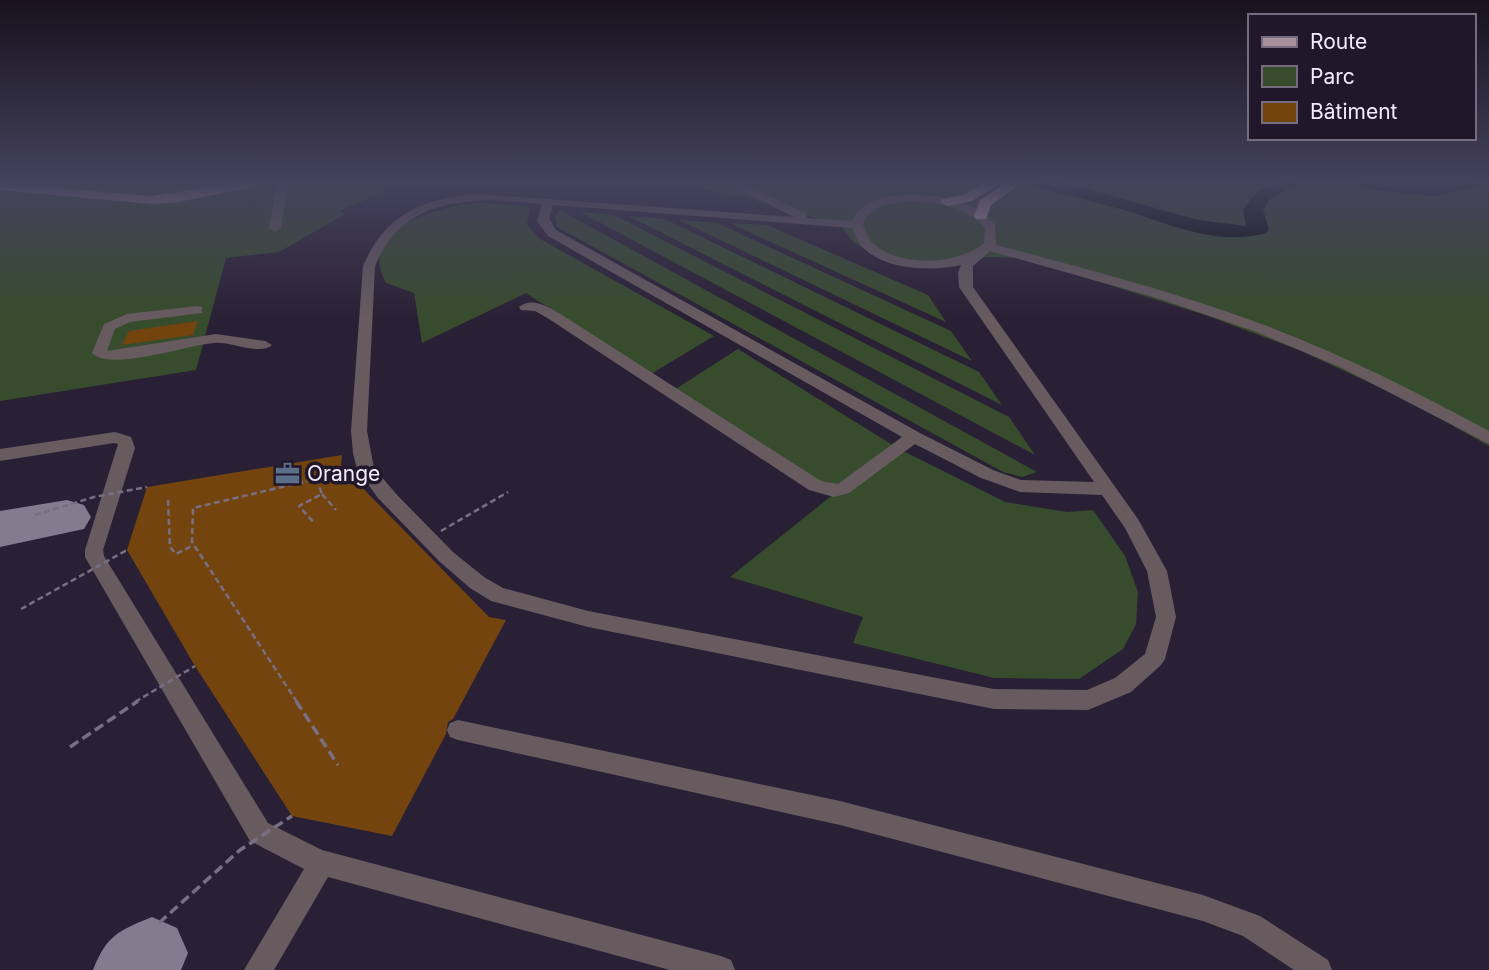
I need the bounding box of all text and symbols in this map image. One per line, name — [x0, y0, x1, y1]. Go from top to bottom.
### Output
legend — [1248, 14, 1475, 140]
text: Route — [1310, 29, 1367, 54]
text: Parc — [1310, 64, 1355, 89]
text: Bâtiment — [1310, 99, 1398, 124]
office icon: Orange — [273, 459, 301, 487]
place label: Orange — [307, 461, 380, 486]

